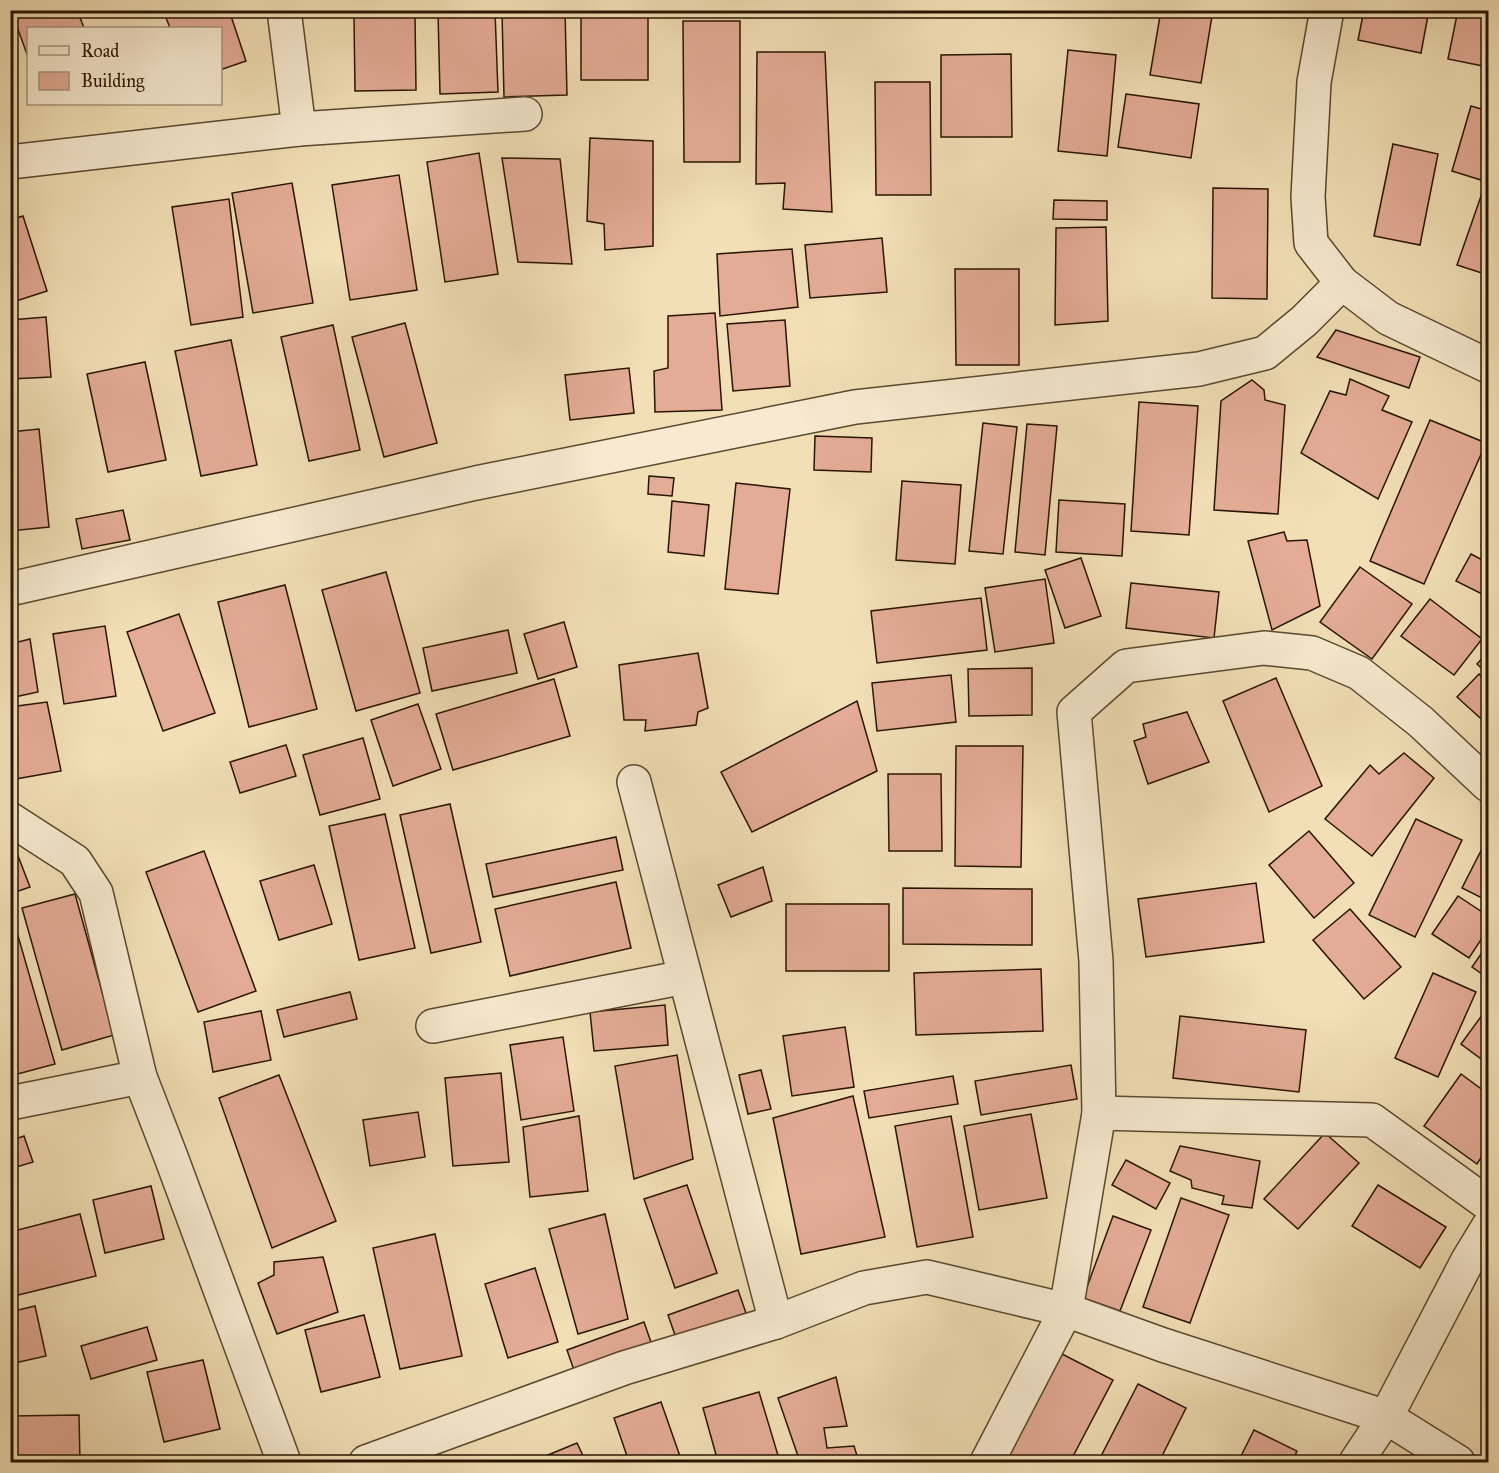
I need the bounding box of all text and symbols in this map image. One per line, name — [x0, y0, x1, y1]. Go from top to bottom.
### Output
legend — [27, 27, 222, 105]
text: Road — [81, 40, 119, 62]
text: Building — [81, 70, 145, 93]

